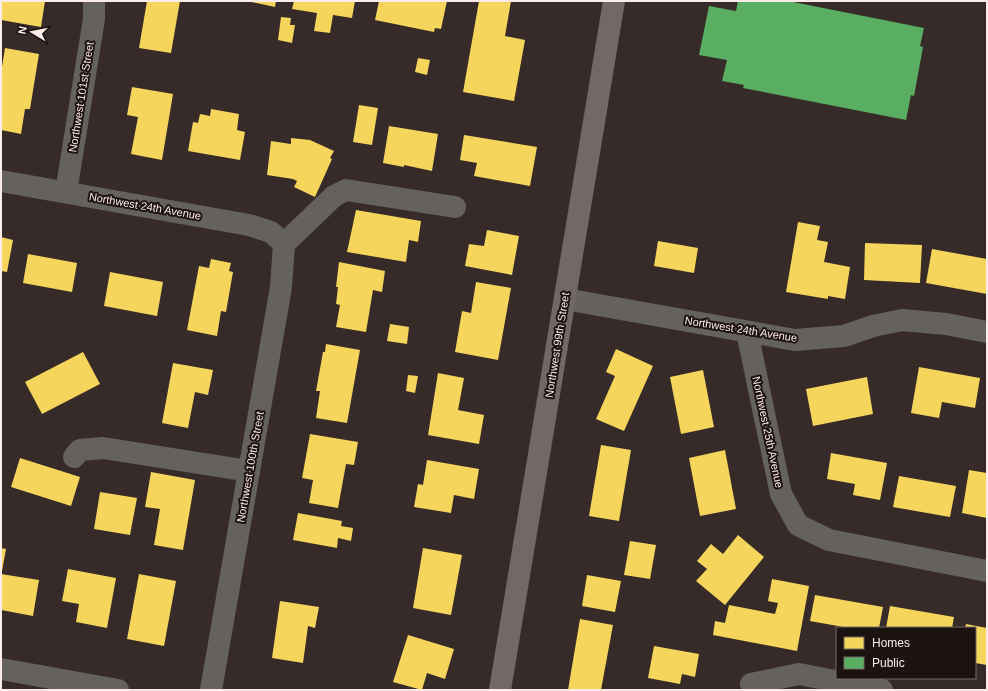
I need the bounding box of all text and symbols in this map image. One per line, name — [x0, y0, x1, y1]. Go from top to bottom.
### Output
north arrow — [12, 12, 52, 52]
text: N — [16, 25, 29, 35]
street label: Northwest 101st Street — [66, 41, 96, 153]
street label: Northwest 24th Avenue — [88, 190, 202, 222]
street label: Northwest 99th Street — [543, 292, 571, 398]
street label: Northwest 24th Avenue — [684, 314, 798, 344]
street label: Northwest 25th Avenue — [750, 375, 786, 489]
street label: Northwest 100th Street — [234, 411, 266, 523]
legend — [836, 627, 976, 679]
text: Homes — [872, 636, 910, 650]
text: Public — [872, 656, 905, 670]

